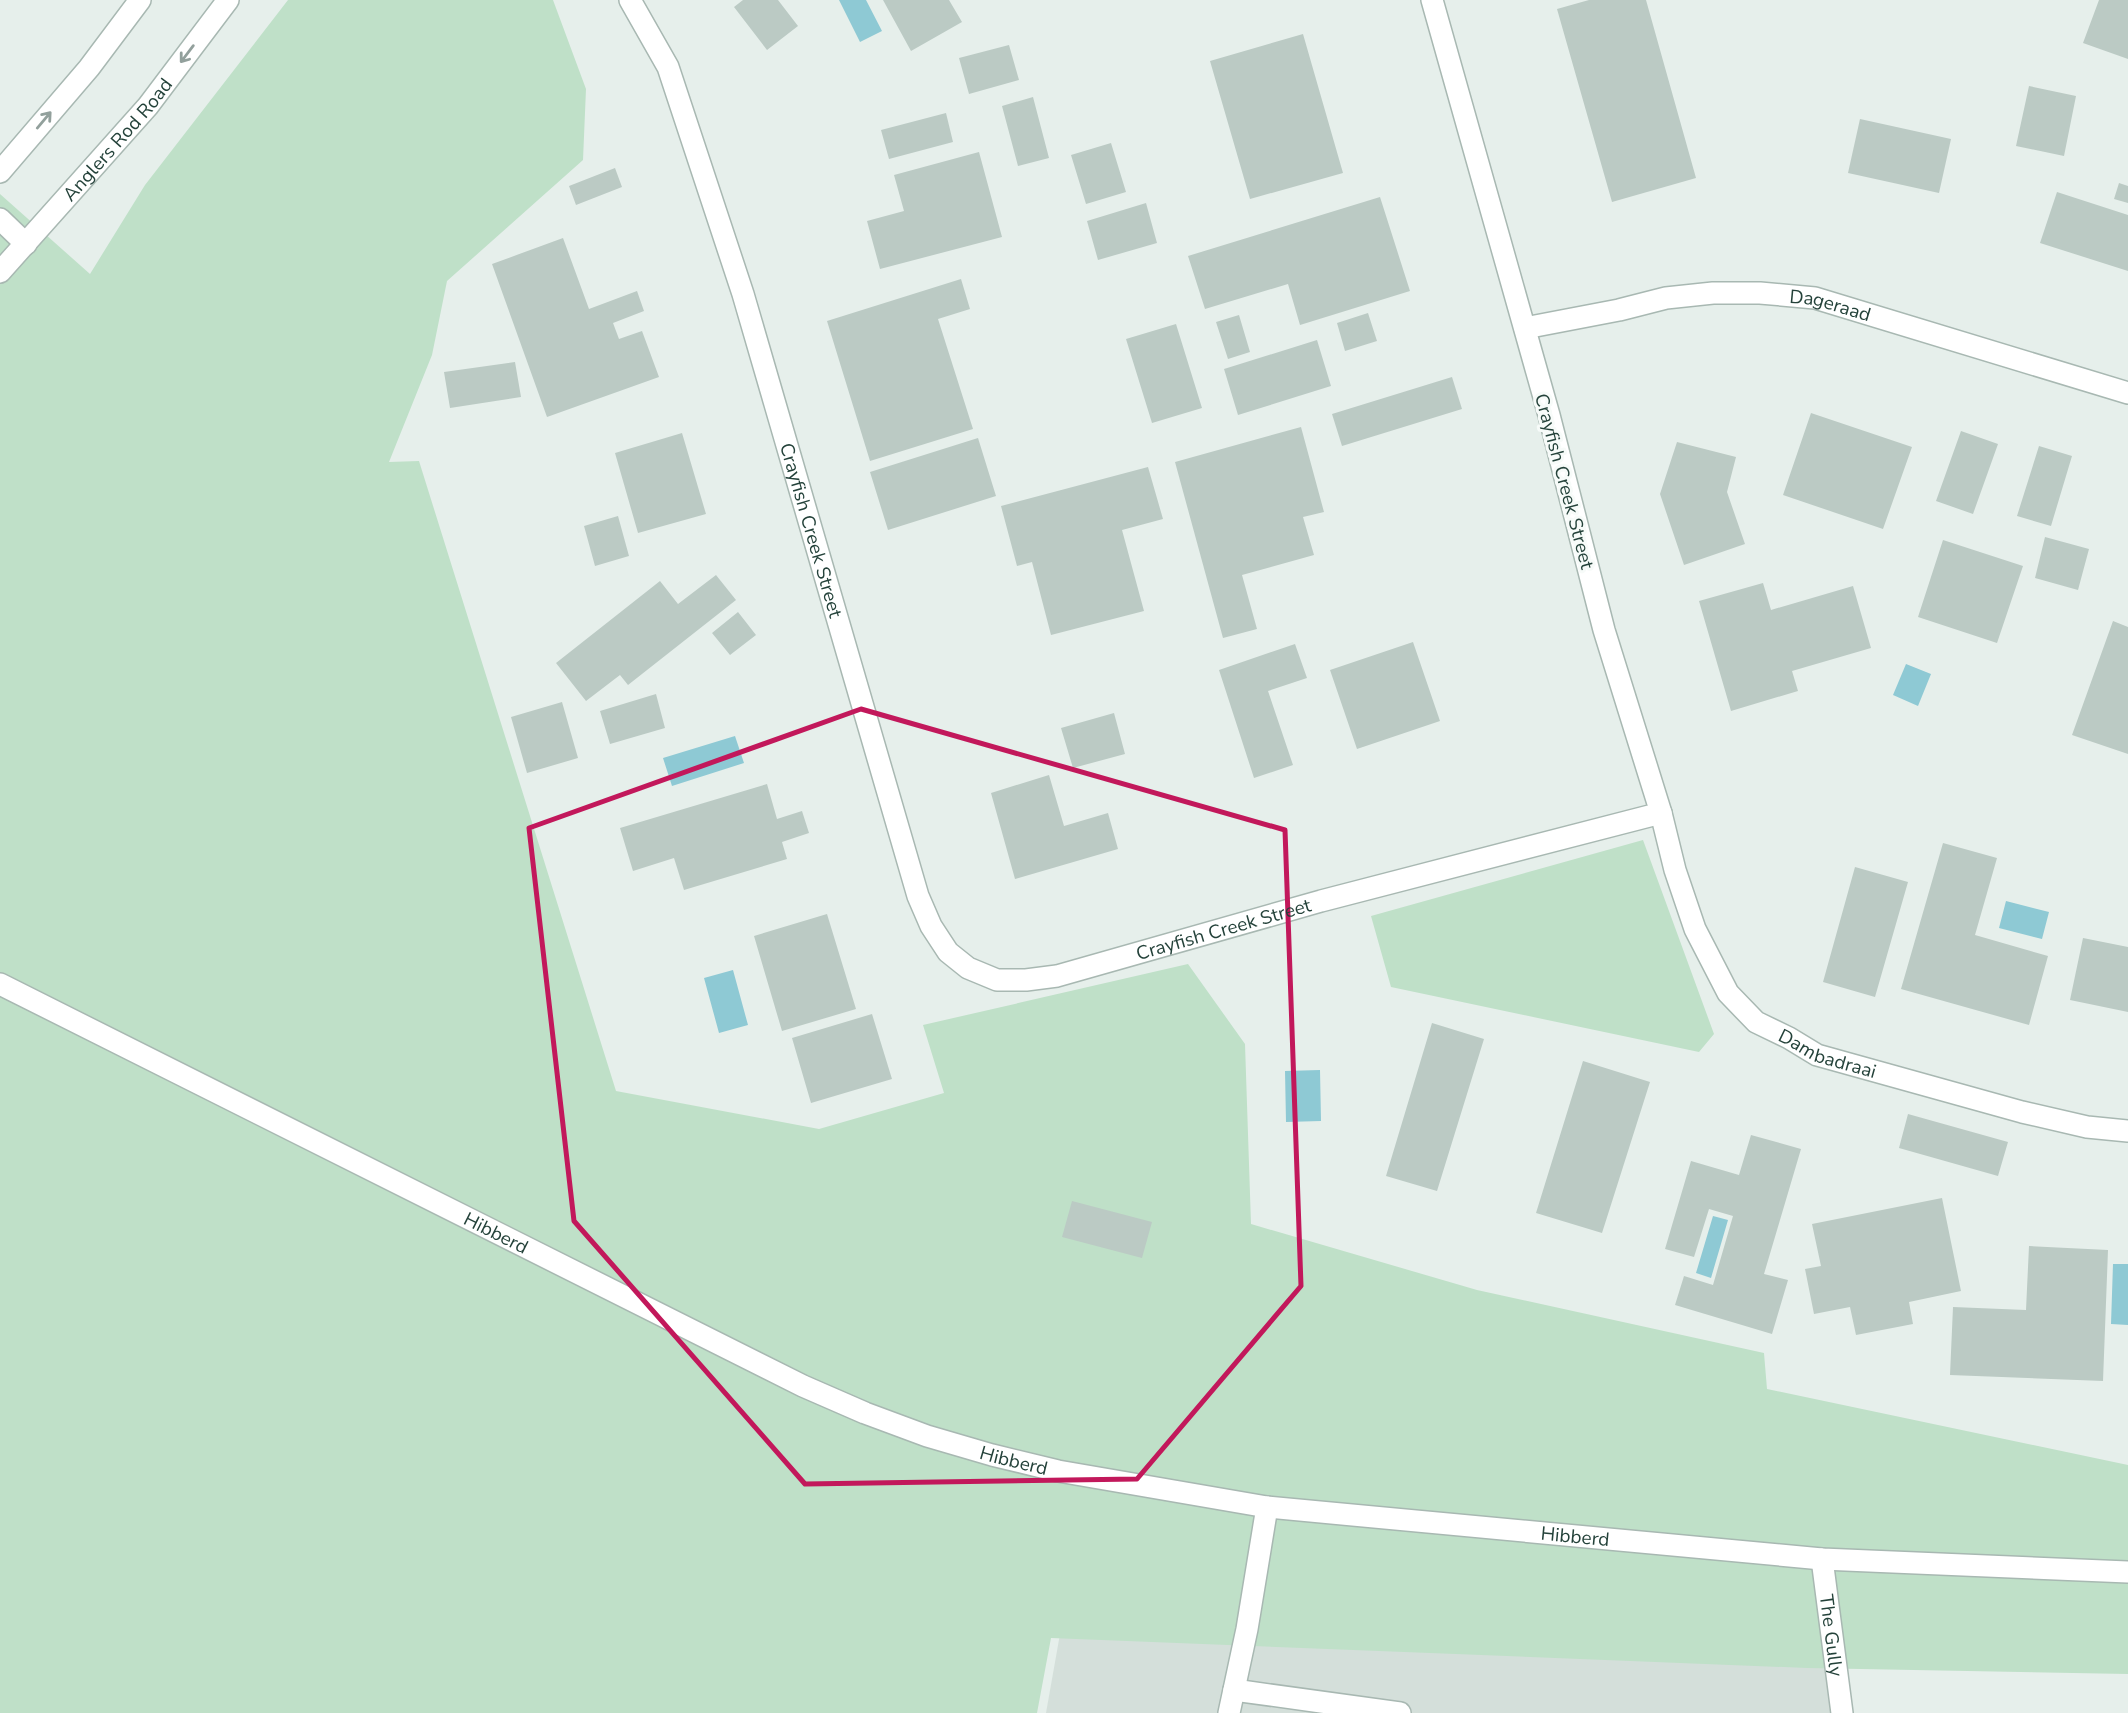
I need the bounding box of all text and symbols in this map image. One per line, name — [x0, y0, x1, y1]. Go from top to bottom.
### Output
one-way arrow — [179, 45, 194, 63]
street label: Anglers Rod Road — [57, 73, 179, 207]
one-way arrow — [36, 112, 52, 130]
street label: Dageraad — [1788, 284, 1874, 328]
street label: Crayfish Creek Street — [1528, 391, 1600, 572]
street label: Crayfish Creek Street — [773, 440, 848, 621]
street label: Crayfish Creek Street — [1133, 892, 1315, 967]
street label: Dambadraai — [1774, 1023, 1879, 1085]
street label: Hibberd — [459, 1206, 532, 1260]
street label: Hibberd — [977, 1440, 1050, 1482]
street label: Hibberd — [1540, 1521, 1611, 1553]
street label: The Gully — [1813, 1593, 1849, 1678]

